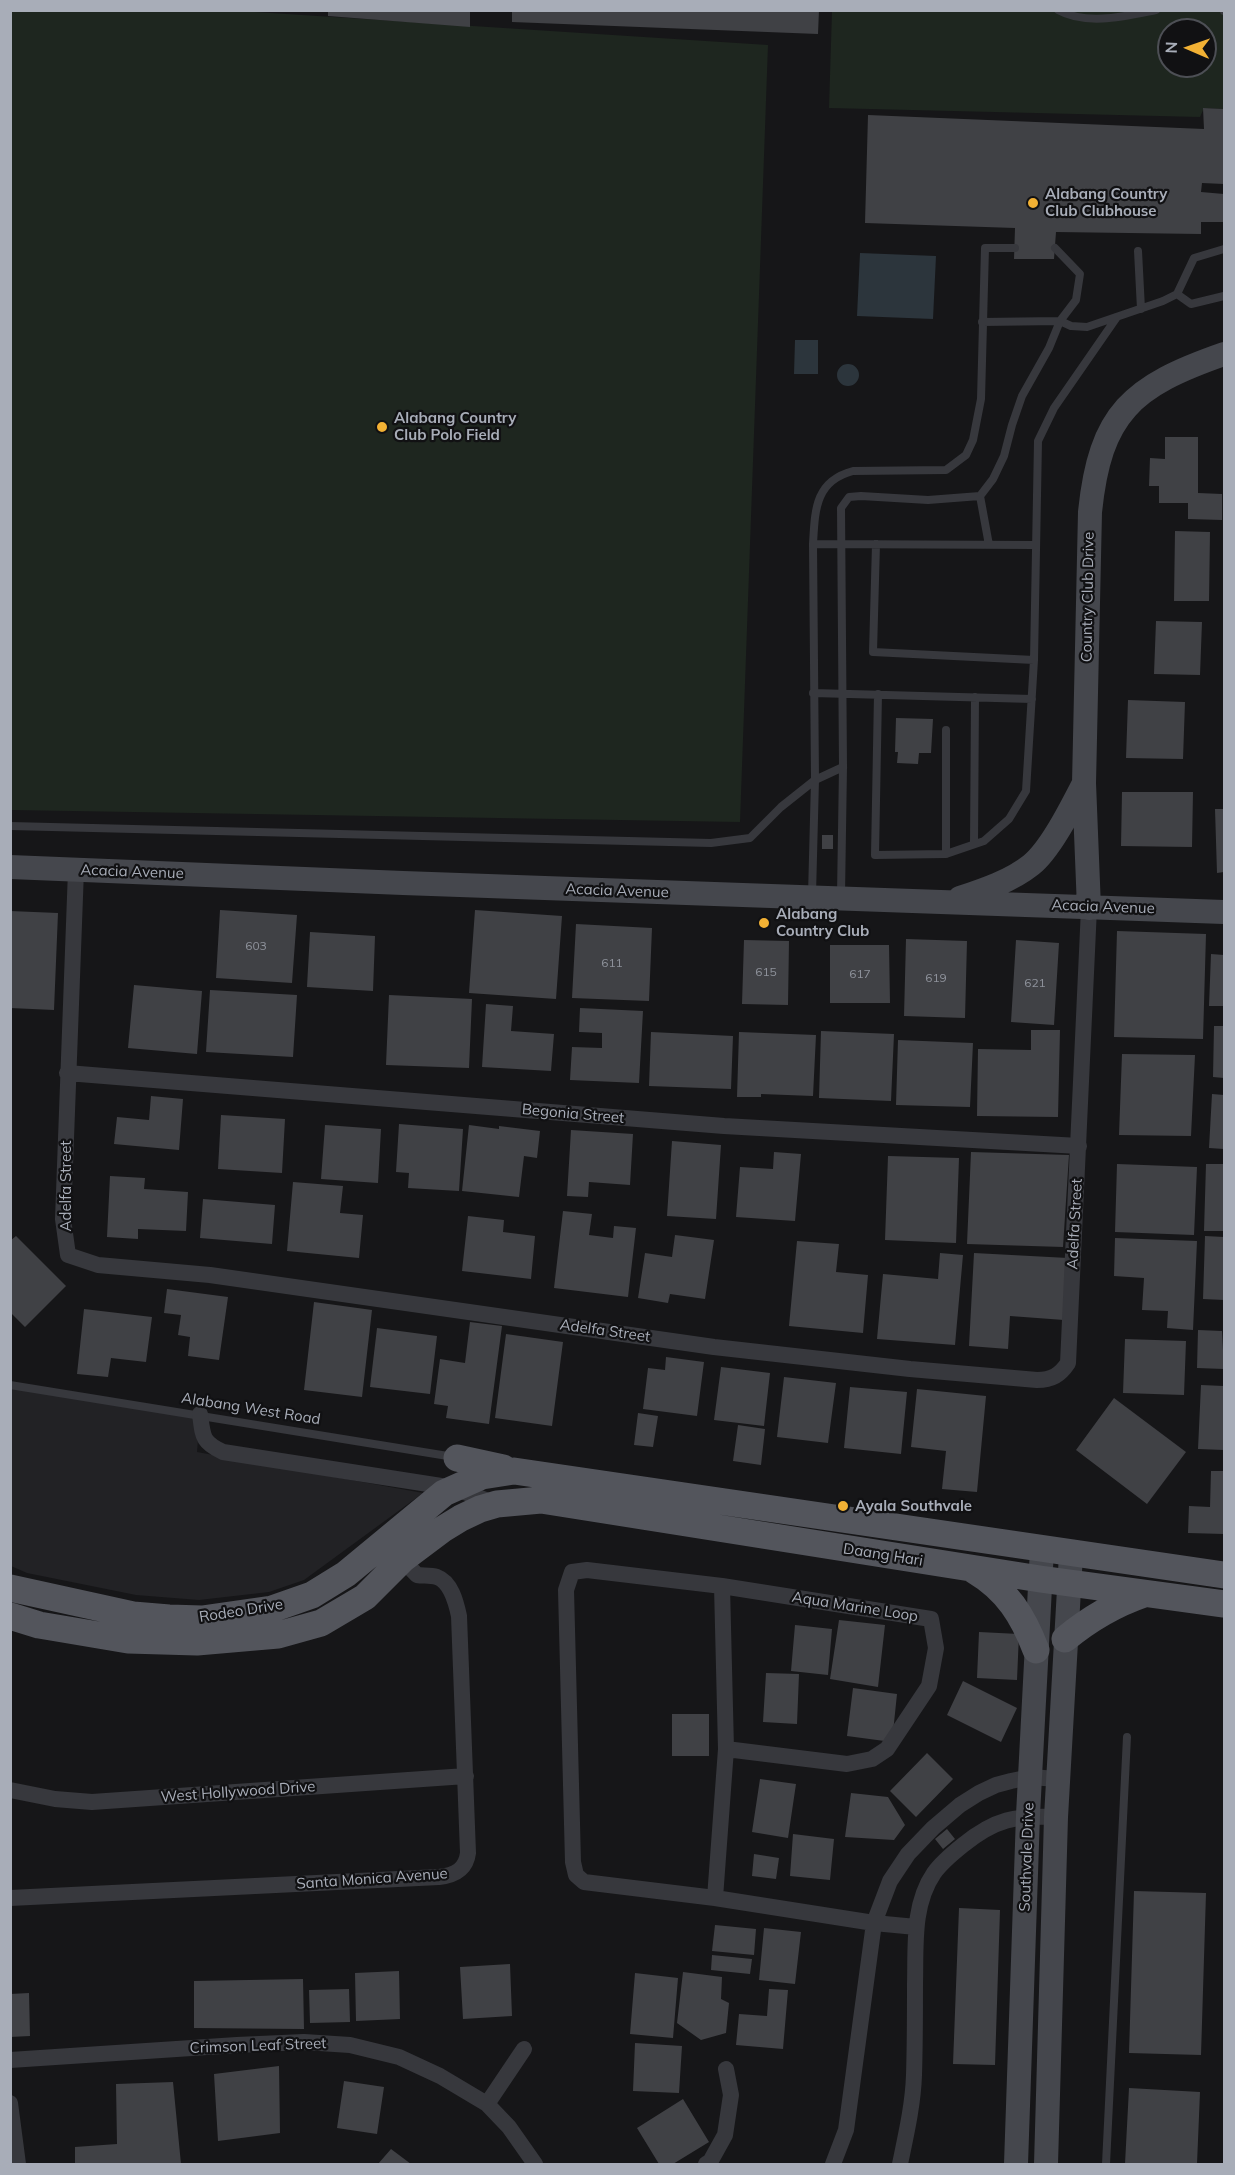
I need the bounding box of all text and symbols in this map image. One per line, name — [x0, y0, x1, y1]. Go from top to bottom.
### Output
north arrow — [1157, 18, 1217, 78]
text: N — [1161, 41, 1181, 54]
place label: Alabang Country Club Clubhouse — [1045, 185, 1167, 220]
marker: Alabang Country Club Clubhouse — [1026, 196, 1040, 210]
place label: Alabang Country Club Polo Field — [394, 409, 516, 444]
marker: Alabang Country Club Polo Field — [375, 420, 389, 434]
street label: Country Club Drive — [1078, 532, 1098, 662]
street label: Acacia Avenue — [80, 861, 184, 883]
street label: Acacia Avenue — [565, 880, 669, 902]
street label: Acacia Avenue — [1051, 896, 1155, 918]
place label: Alabang Country Club — [776, 905, 869, 940]
marker: Alabang Country Club — [757, 916, 771, 930]
house number: 603 — [245, 939, 267, 953]
house number: 611 — [601, 956, 623, 970]
house number: 615 — [755, 965, 777, 979]
house number: 617 — [849, 967, 871, 981]
house number: 619 — [925, 971, 947, 985]
house number: 621 — [1024, 976, 1046, 990]
street label: Begonia Street — [521, 1101, 625, 1127]
street label: Adelfa Street — [57, 1140, 75, 1232]
street label: Adelfa Street — [1064, 1178, 1086, 1270]
street label: Adelfa Street — [559, 1316, 651, 1346]
street label: Alabang West Road — [180, 1389, 322, 1429]
place label: Ayala Southvale — [855, 1497, 972, 1515]
marker: Ayala Southvale — [836, 1499, 850, 1513]
street label: Daang Hari — [842, 1540, 924, 1570]
street label: Aqua Marine Loop — [791, 1588, 919, 1626]
street label: Rodeo Drive — [198, 1595, 284, 1627]
street label: West Hollywood Drive — [160, 1778, 316, 1806]
street label: Southvale Drive — [1016, 1802, 1038, 1912]
street label: Santa Monica Avenue — [296, 1865, 448, 1893]
street label: Crimson Leaf Street — [189, 2035, 327, 2057]

